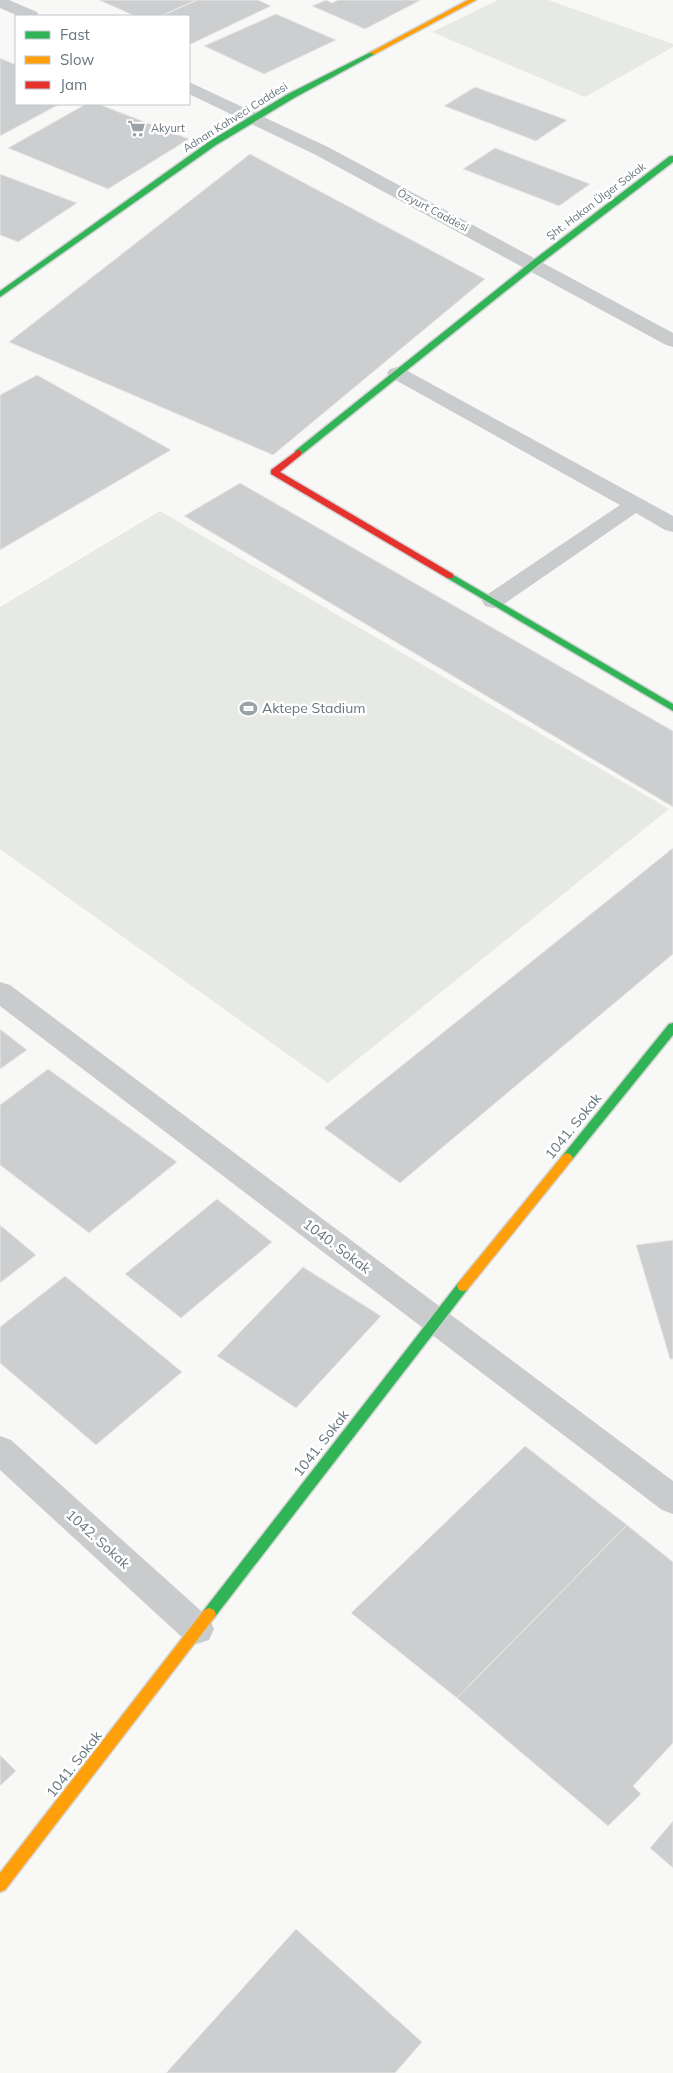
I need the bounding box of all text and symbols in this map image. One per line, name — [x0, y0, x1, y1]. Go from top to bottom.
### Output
legend — [15, 15, 190, 105]
text: Fast — [60, 25, 90, 44]
text: Slow — [60, 50, 94, 69]
text: Jam — [60, 75, 87, 94]
street label: Adnan Kahveci Caddesi — [180, 79, 290, 155]
supermarket icon: Akyurt — [127, 118, 147, 138]
place label: Akyurt — [151, 121, 185, 135]
street label: Şht. Hakan Ülger Sokak — [544, 159, 649, 243]
street label: Özyurt Caddesi — [395, 185, 471, 235]
sports icon: Aktepe Stadium — [238, 698, 258, 718]
place label: Aktepe Stadium — [262, 699, 366, 717]
street label: 1041. Sokak — [541, 1089, 606, 1163]
street label: 1040. Sokak — [300, 1215, 375, 1278]
street label: 1041. Sokak — [289, 1405, 353, 1480]
street label: 1042. Sokak — [62, 1506, 134, 1573]
street label: 1041. Sokak — [42, 1726, 106, 1801]

